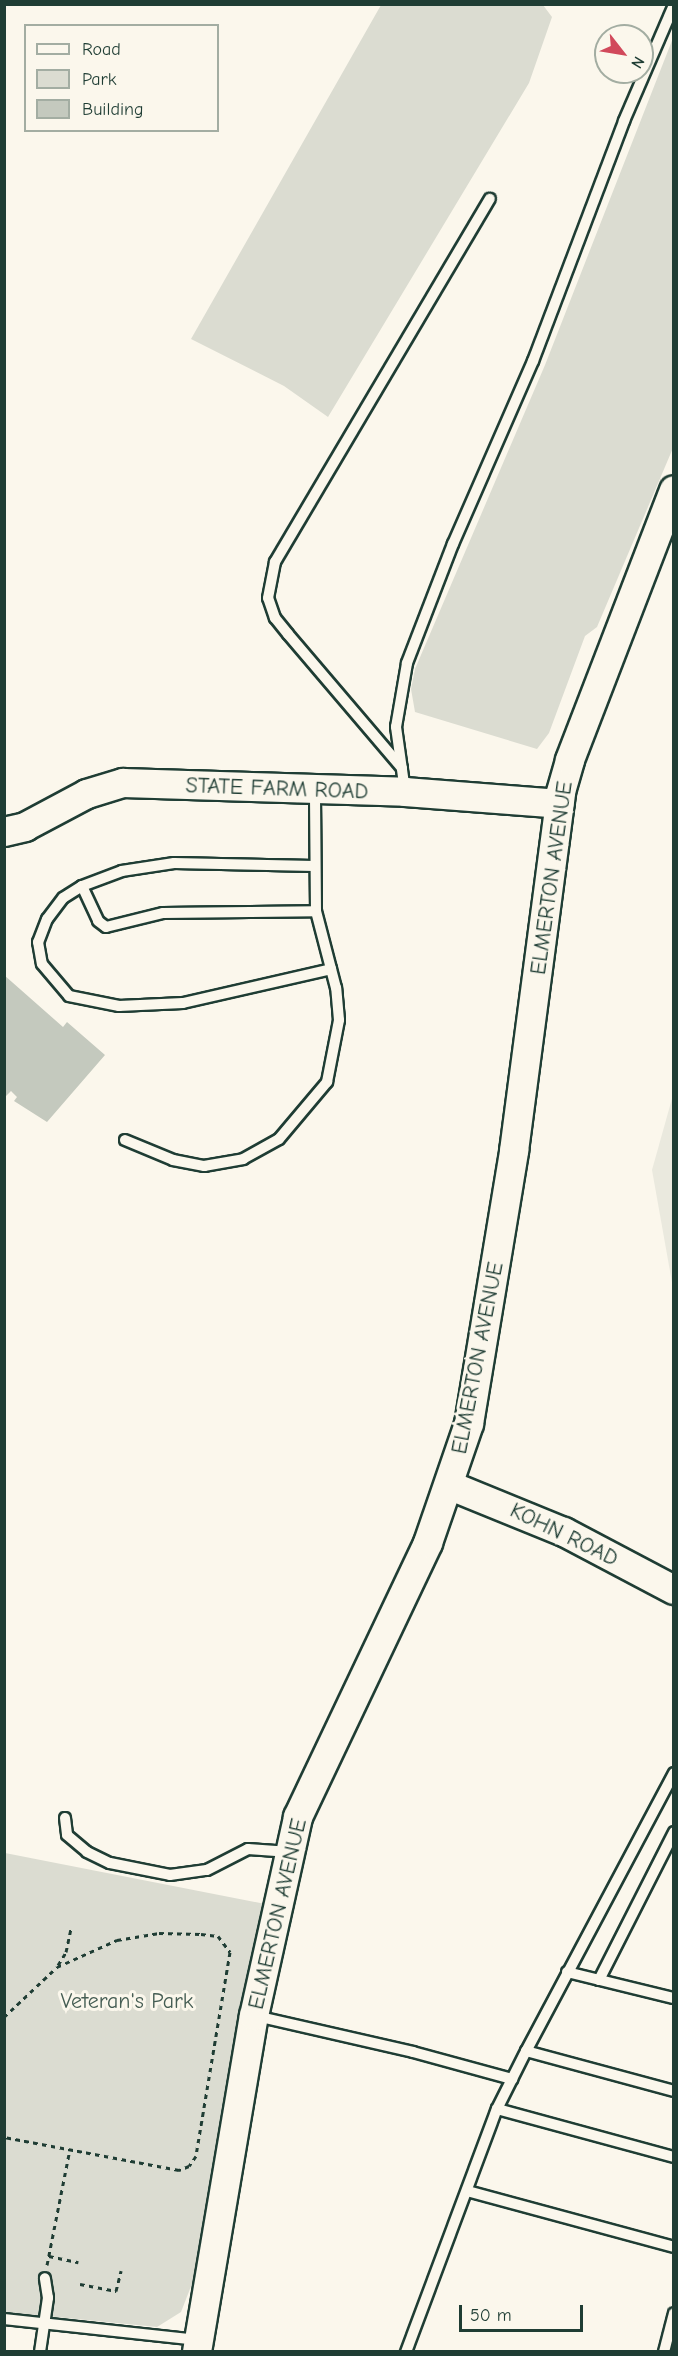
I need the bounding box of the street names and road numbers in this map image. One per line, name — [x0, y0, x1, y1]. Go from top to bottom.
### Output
street label: STATE FARM ROAD — [185, 773, 369, 805]
street label: ELMERTON AVENUE — [525, 780, 579, 976]
street label: ELMERTON AVENUE — [446, 1260, 510, 1456]
street label: KOHN ROAD — [506, 1497, 622, 1573]
street label: ELMERTON AVENUE — [243, 1816, 313, 2012]

